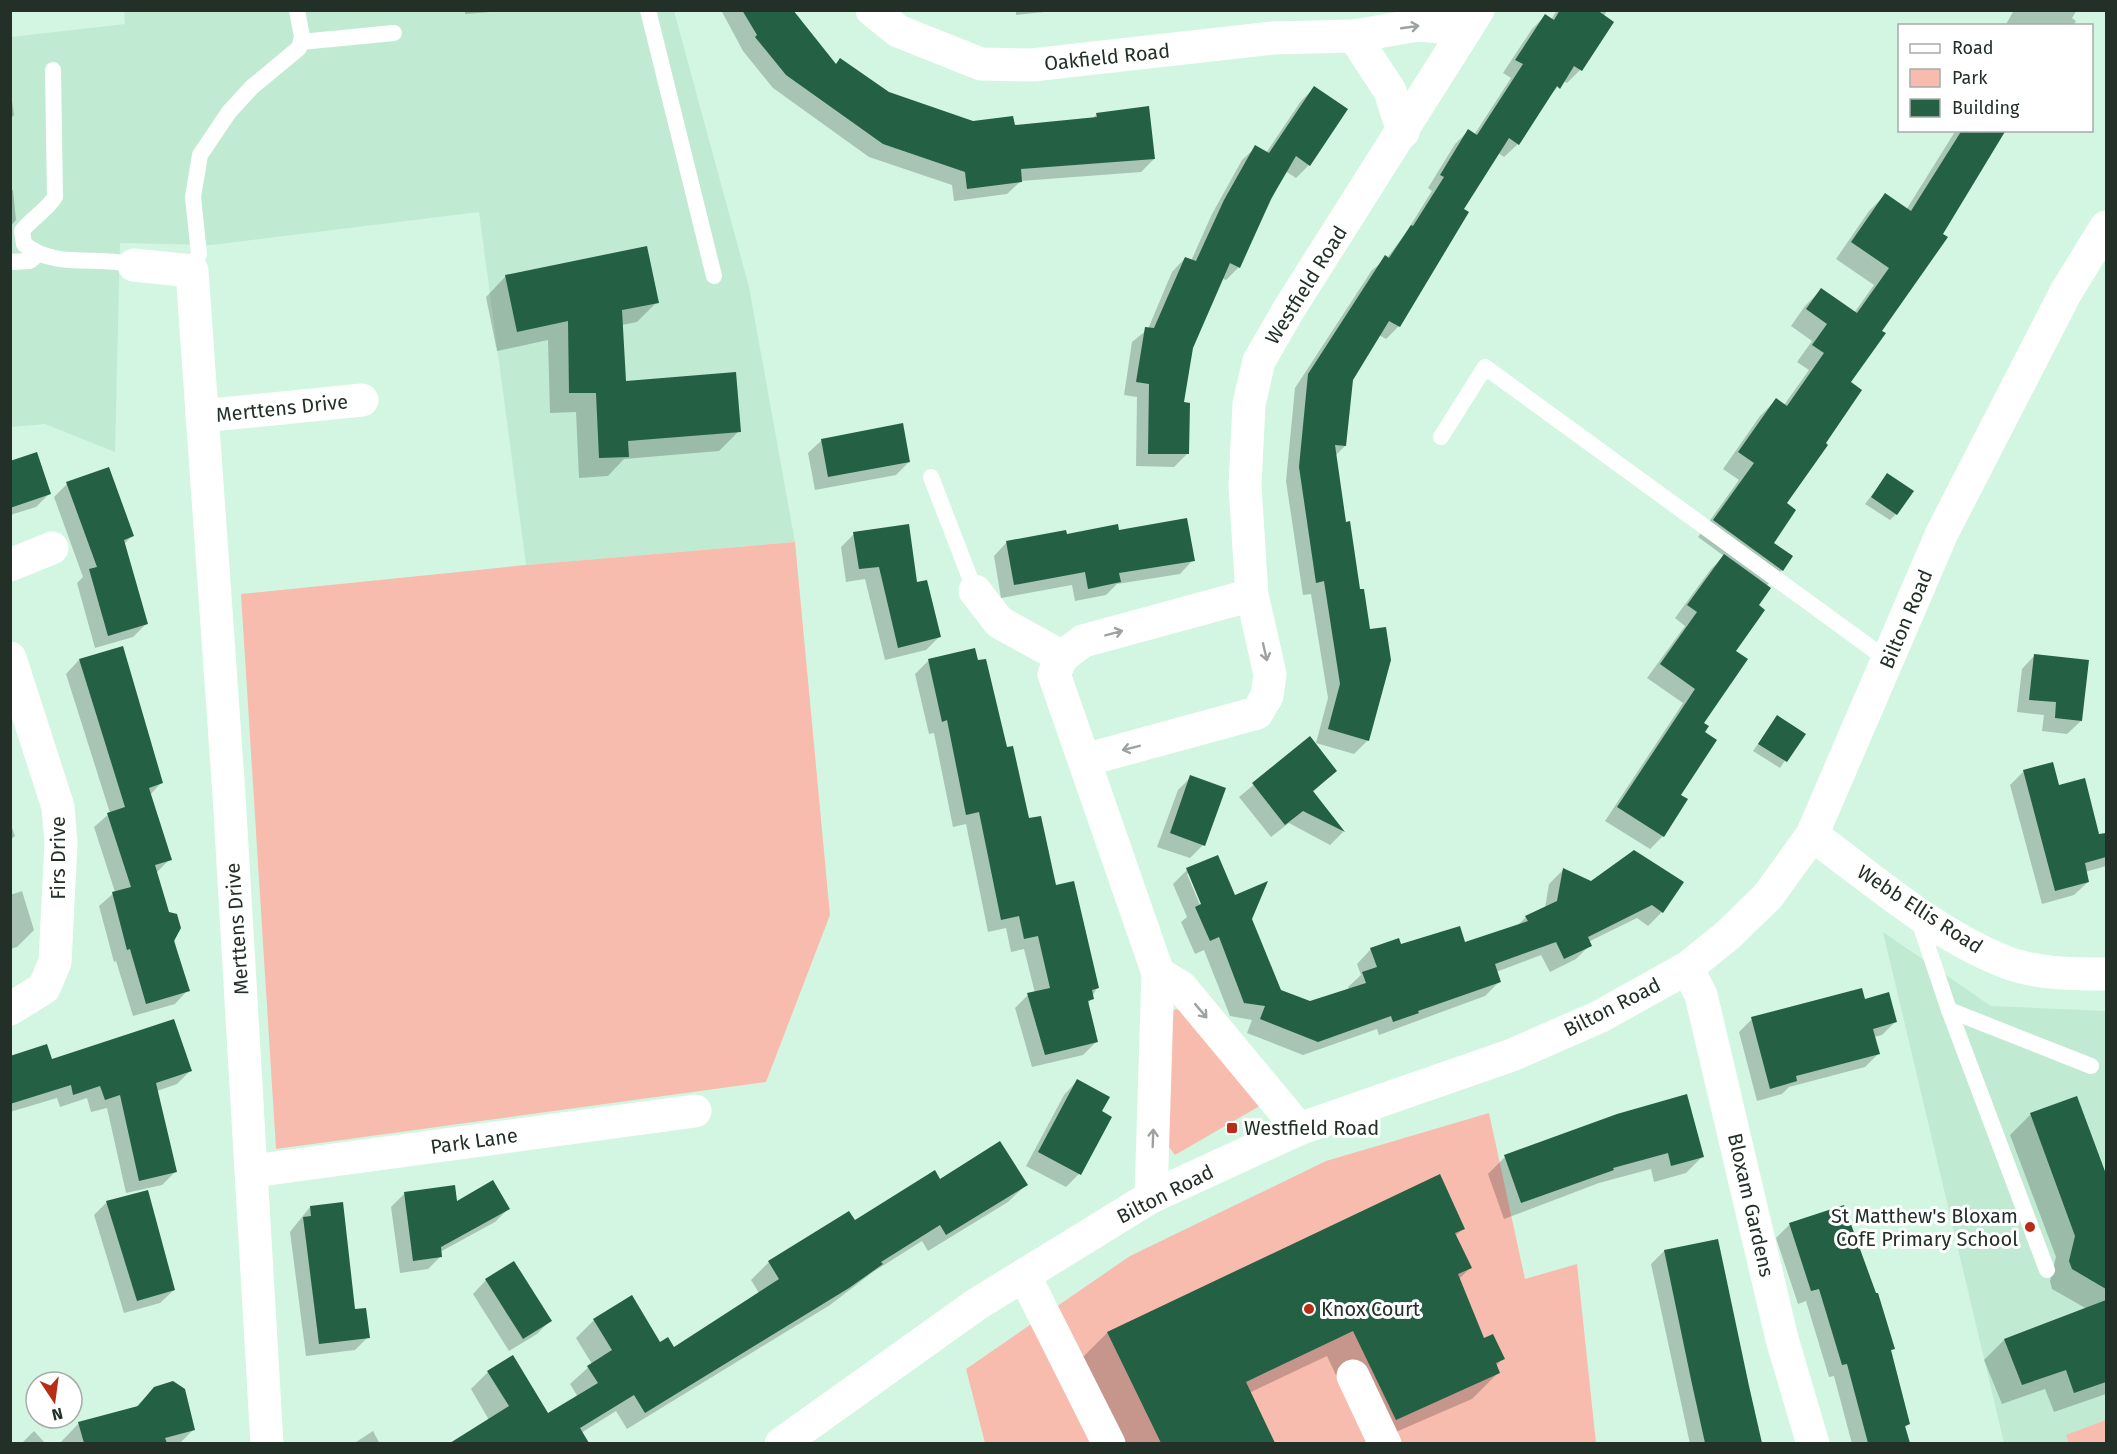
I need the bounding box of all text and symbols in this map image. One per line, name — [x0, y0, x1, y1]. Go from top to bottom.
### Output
one-way arrow — [1399, 21, 1419, 32]
legend — [1898, 24, 2093, 132]
text: Road — [1952, 37, 1994, 59]
street label: Oakfield Road — [1043, 38, 1171, 76]
text: Park — [1952, 67, 1988, 89]
text: Building — [1952, 97, 2020, 119]
street label: Westfield Road — [1260, 221, 1352, 349]
street label: Merttens Drive — [215, 389, 349, 427]
street label: Bilton Road — [1874, 566, 1938, 672]
one-way arrow — [1104, 627, 1123, 638]
one-way arrow — [1260, 642, 1272, 661]
one-way arrow — [1122, 743, 1141, 755]
street label: Firs Drive — [46, 816, 70, 900]
street label: Webb Ellis Road — [1853, 859, 1987, 959]
street label: Merttens Drive — [220, 862, 254, 996]
street label: Bilton Road — [1560, 972, 1664, 1042]
one-way arrow — [1194, 1003, 1207, 1019]
place label: Westfield Road — [1244, 1116, 1379, 1140]
marker: Westfield Road — [1225, 1121, 1239, 1135]
street label: Park Lane — [429, 1123, 519, 1159]
one-way arrow — [1147, 1129, 1158, 1149]
street label: Bloxam Gardens — [1723, 1131, 1779, 1279]
street label: Bilton Road — [1113, 1159, 1217, 1229]
place label: St Matthew's Bloxam CofE Primary School — [1831, 1204, 2018, 1251]
marker: St Matthew's Bloxam CofE Primary School — [2023, 1220, 2037, 1234]
place label: Knox Court — [1321, 1297, 1421, 1321]
marker: Knox Court — [1302, 1302, 1316, 1316]
north arrow — [24, 1370, 84, 1430]
text: N — [50, 1404, 65, 1425]

